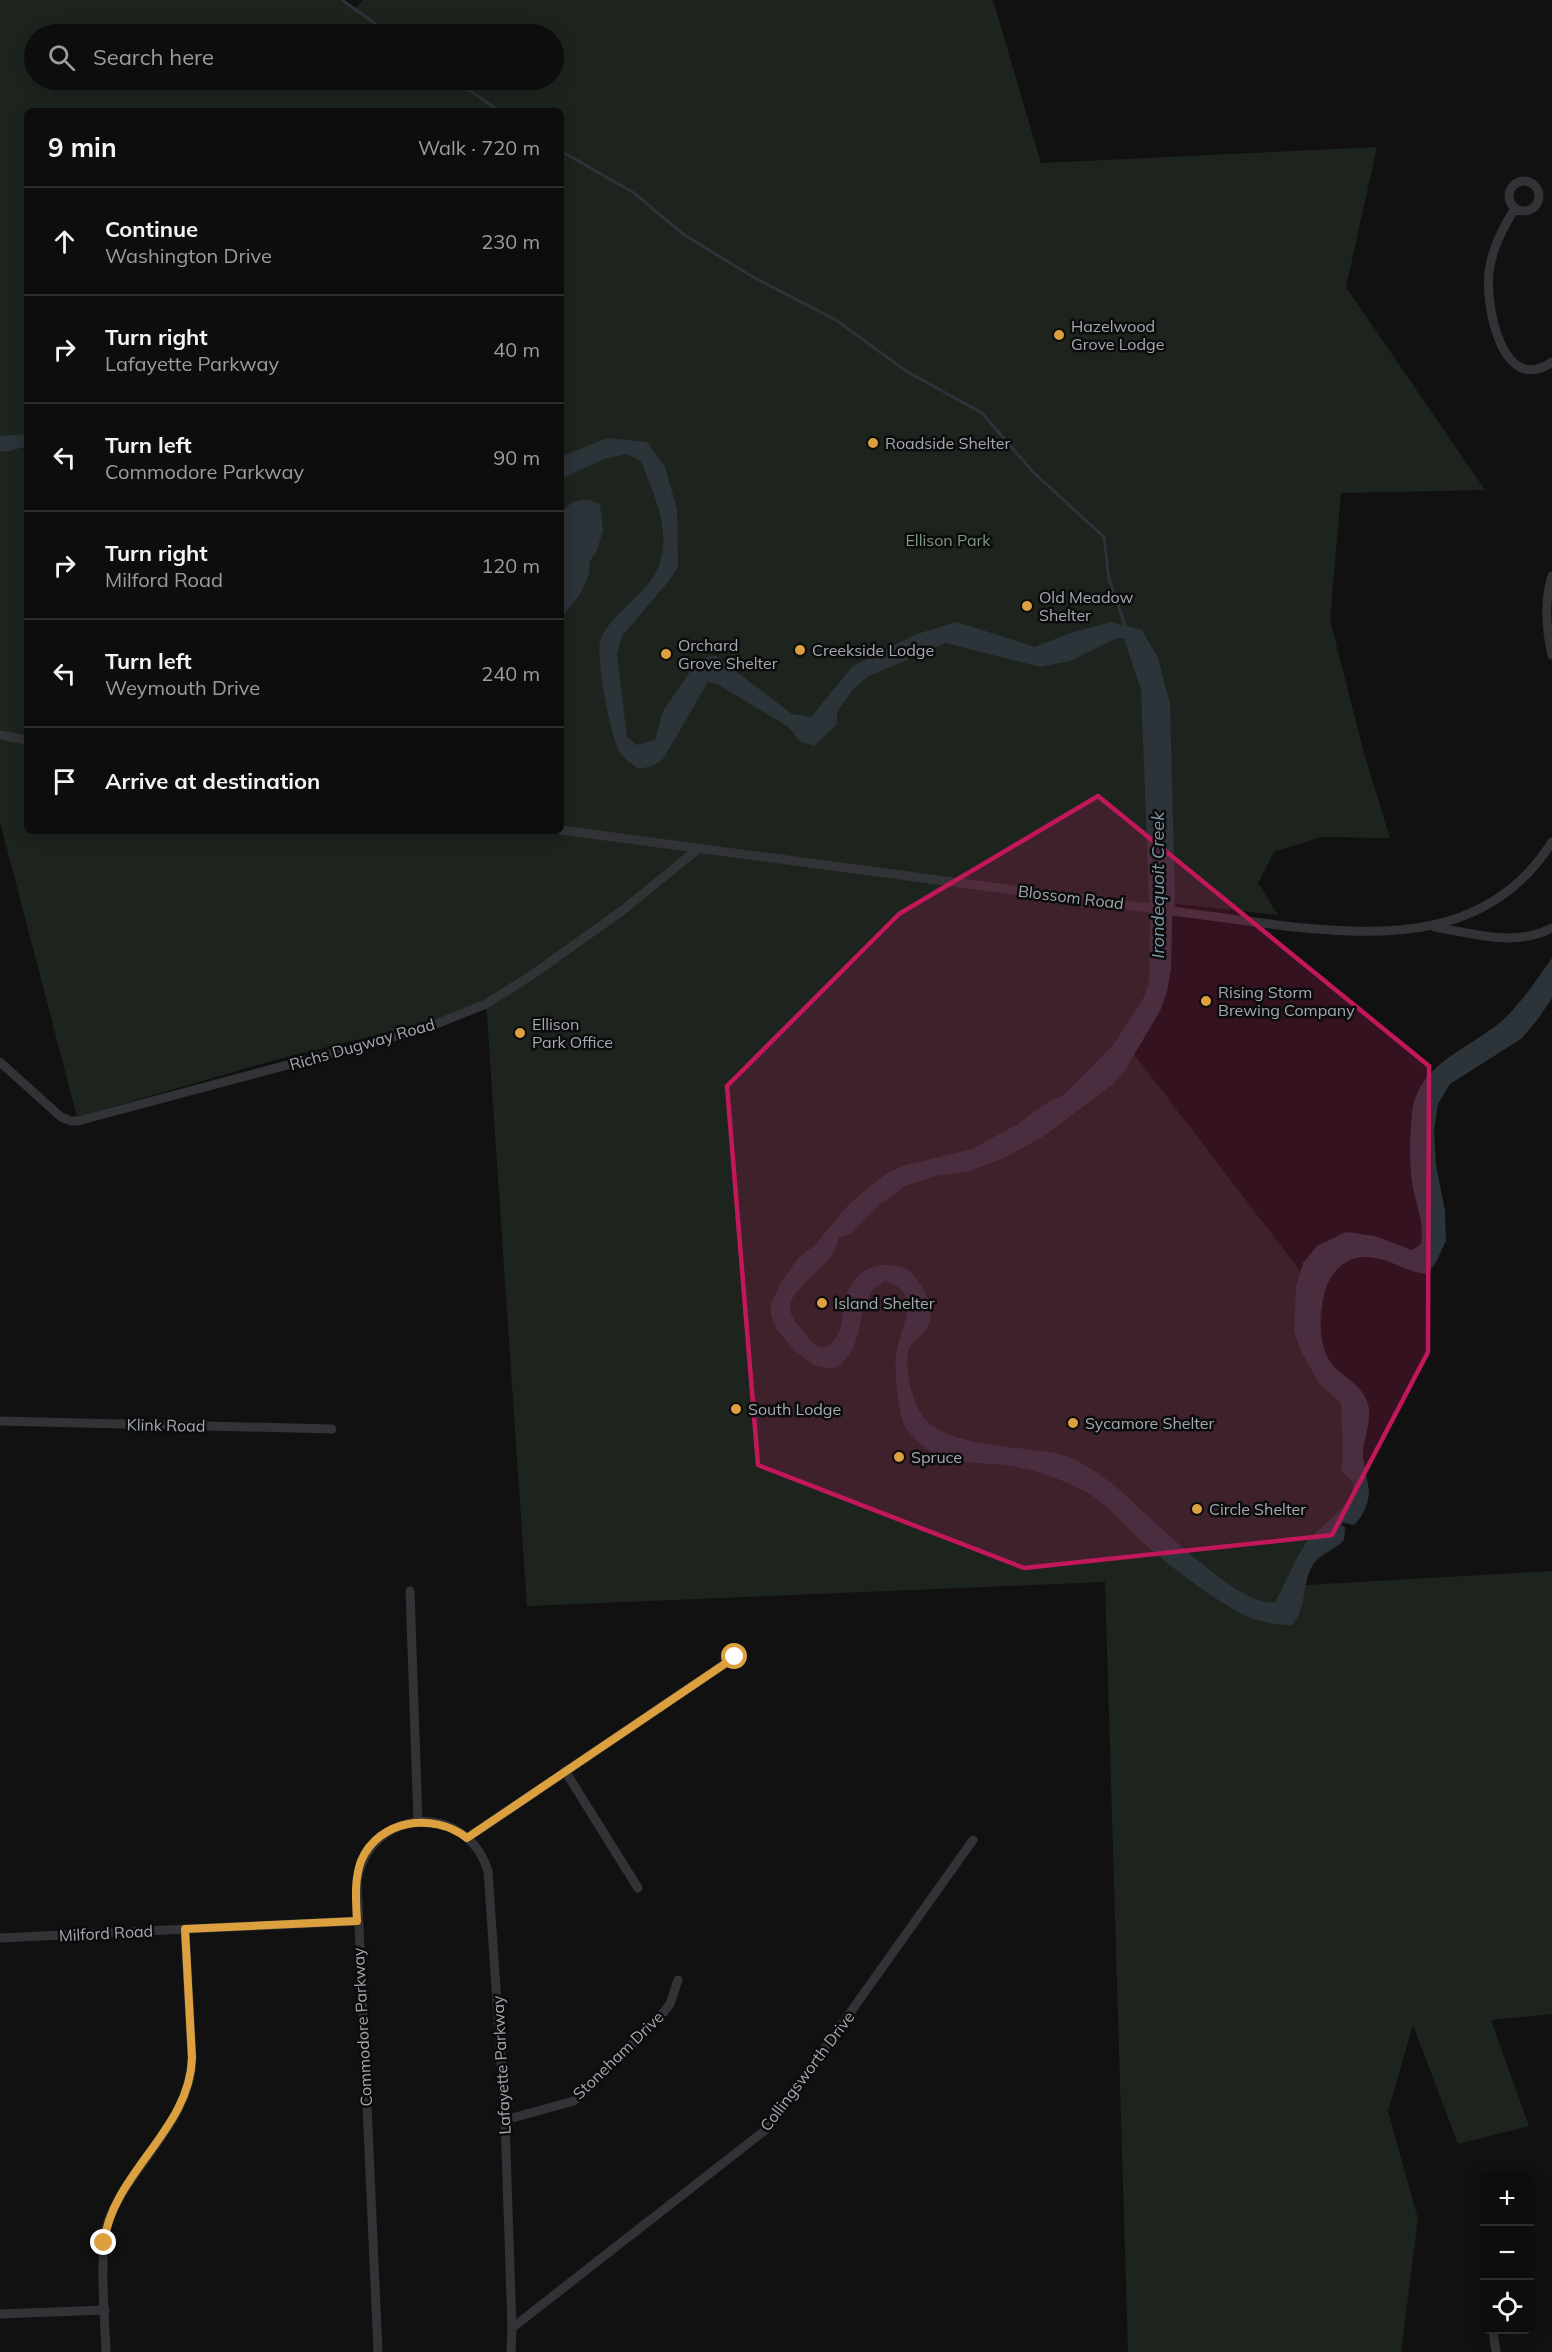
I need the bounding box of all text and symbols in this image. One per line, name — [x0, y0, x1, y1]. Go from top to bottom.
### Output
search box — [24, 24, 564, 90]
icon: search — [45, 41, 78, 74]
text: Search here — [93, 43, 214, 71]
text: 9 min — [48, 131, 117, 164]
text: Walk · 720 m — [418, 135, 540, 160]
text: Continue — [105, 215, 198, 243]
icon: ahead — [48, 225, 81, 258]
text: 230 m — [481, 229, 540, 254]
text: Washington Drive — [105, 243, 272, 268]
place label: Hazelwood Grove Lodge — [1071, 316, 1164, 354]
text: Turn right — [105, 323, 208, 351]
marker: Hazelwood Grove Lodge — [1052, 328, 1066, 342]
icon: right — [48, 333, 81, 366]
text: 40 m — [493, 337, 540, 362]
text: Lafayette Parkway — [105, 351, 279, 376]
text: Turn left — [105, 431, 192, 459]
place label: Roadside Shelter — [885, 433, 1011, 453]
marker: Roadside Shelter — [866, 436, 880, 450]
icon: left — [48, 441, 81, 474]
text: 90 m — [493, 445, 540, 470]
text: Commodore Parkway — [105, 459, 304, 484]
park label: Ellison Park — [905, 530, 991, 550]
text: Turn right — [105, 539, 208, 567]
icon: right — [48, 549, 81, 582]
text: 120 m — [481, 553, 540, 578]
text: Milford Road — [105, 567, 223, 592]
place label: Old Meadow Shelter — [1039, 587, 1134, 625]
marker: Old Meadow Shelter — [1020, 599, 1034, 613]
place label: Orchard Grove Shelter — [678, 635, 778, 673]
place label: Creekside Lodge — [812, 640, 934, 660]
marker: Creekside Lodge — [793, 643, 807, 657]
text: Turn left — [105, 647, 192, 675]
marker: Orchard Grove Shelter — [659, 647, 673, 661]
icon: left — [48, 657, 81, 690]
text: 240 m — [481, 661, 540, 686]
text: Weymouth Drive — [105, 675, 260, 700]
icon: arrive — [48, 765, 81, 798]
text: Arrive at destination — [105, 767, 320, 795]
water label: Irondequoit Creek — [1146, 811, 1169, 958]
street label: Blossom Road — [1017, 881, 1125, 913]
place label: Rising Storm Brewing Company — [1218, 982, 1355, 1020]
marker: Rising Storm Brewing Company — [1199, 994, 1213, 1008]
street label: Richs Dugway Road — [287, 1014, 437, 1074]
place label: Ellison Park Office — [532, 1014, 613, 1052]
marker: Ellison Park Office — [513, 1026, 527, 1040]
place label: Island Shelter — [834, 1293, 935, 1313]
marker: Island Shelter — [815, 1296, 829, 1310]
place label: South Lodge — [748, 1399, 841, 1419]
marker: South Lodge — [729, 1402, 743, 1416]
place label: Sycamore Shelter — [1085, 1413, 1215, 1433]
street label: Klink Road — [126, 1414, 206, 1436]
marker: Sycamore Shelter — [1066, 1416, 1080, 1430]
place label: Spruce — [911, 1447, 962, 1467]
marker: Spruce — [892, 1450, 906, 1464]
place label: Circle Shelter — [1209, 1499, 1306, 1519]
marker: Circle Shelter — [1190, 1502, 1204, 1516]
route start — [721, 1643, 747, 1669]
street label: Milford Road — [58, 1921, 154, 1945]
street label: Commodore Parkway — [348, 1946, 376, 2107]
street label: Lafayette Parkway — [487, 1994, 515, 2135]
street label: Stoneham Drive — [568, 2007, 668, 2103]
street label: Collingsworth Drive — [755, 2007, 859, 2135]
map controls — [1480, 2172, 1534, 2334]
button: + — [1480, 2172, 1534, 2226]
button: − — [1480, 2226, 1534, 2280]
route end — [90, 2229, 116, 2255]
button: locate — [1480, 2280, 1534, 2334]

